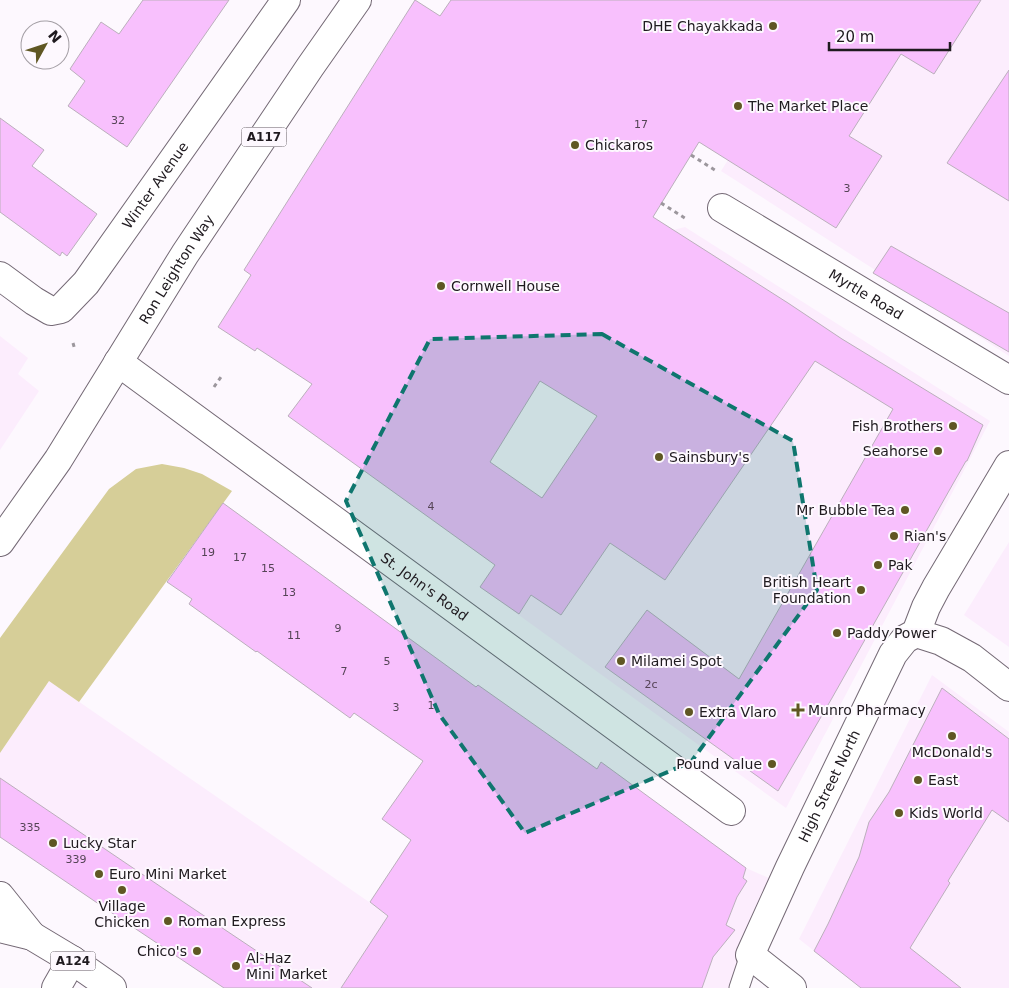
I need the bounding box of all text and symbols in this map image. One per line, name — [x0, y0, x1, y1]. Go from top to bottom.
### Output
place label: DHE Chayakkada — [642, 18, 763, 34]
north arrow — [20, 20, 70, 70]
marker: DHE Chayakkada — [767, 20, 779, 32]
scale bar — [829, 20, 950, 52]
text: N — [45, 27, 65, 46]
text: 20 m — [836, 28, 874, 46]
place label: The Market Place — [747, 98, 868, 114]
marker: The Market Place — [732, 100, 744, 112]
house number: 32 — [111, 114, 125, 127]
house number: 17 — [634, 118, 648, 131]
road number: A117 — [242, 128, 286, 146]
place label: Chickaros — [585, 137, 653, 153]
street label: Winter Avenue — [119, 139, 191, 232]
marker: Chickaros — [569, 139, 581, 151]
house number: 3 — [844, 182, 851, 195]
street label: Ron Leighton Way — [136, 212, 217, 327]
street label: Myrtle Road — [826, 266, 906, 323]
place label: Cornwell House — [451, 278, 560, 294]
marker: Cornwell House — [435, 280, 447, 292]
place label: Fish Brothers — [852, 418, 943, 434]
marker: Fish Brothers — [947, 420, 959, 432]
place label: Seahorse — [863, 443, 928, 459]
marker: Seahorse — [932, 445, 944, 457]
place label: Sainsbury's — [669, 449, 749, 465]
marker: Sainsbury's — [653, 451, 665, 463]
house number: 4 — [428, 500, 435, 513]
place label: Mr Bubble Tea — [796, 502, 895, 518]
marker: Mr Bubble Tea — [899, 504, 911, 516]
place label: Rian's — [904, 528, 946, 544]
marker: Rian's — [888, 530, 900, 542]
house number: 19 — [201, 546, 215, 559]
street label: St. John's Road — [378, 549, 471, 624]
house number: 17 — [233, 551, 247, 564]
place label: Pak — [888, 557, 913, 573]
marker: Pak — [872, 559, 884, 571]
house number: 15 — [261, 562, 275, 575]
place label: British Heart Foundation — [763, 574, 852, 606]
marker: British Heart Foundation — [855, 584, 867, 596]
house number: 13 — [282, 586, 296, 599]
house number: 9 — [335, 622, 342, 635]
place label: Paddy Power — [847, 625, 936, 641]
marker: Paddy Power — [831, 627, 843, 639]
house number: 11 — [287, 629, 301, 642]
place label: Milamei Spot — [631, 653, 722, 669]
house number: 5 — [384, 655, 391, 668]
marker: Milamei Spot — [615, 655, 627, 667]
house number: 7 — [341, 665, 348, 678]
house number: 2c — [644, 678, 658, 691]
house number: 1 — [428, 699, 435, 712]
house number: 3 — [393, 701, 400, 714]
place label: Munro Pharmacy — [808, 702, 926, 718]
place label: Extra Vlaro — [699, 704, 776, 720]
marker: Munro Pharmacy — [792, 704, 804, 716]
marker: Extra Vlaro — [683, 706, 695, 718]
street label: High Street North — [795, 727, 863, 845]
marker: McDonald's — [946, 730, 958, 742]
place label: McDonald's — [912, 744, 992, 760]
place label: Pound value — [676, 756, 762, 772]
marker: Pound value — [766, 758, 778, 770]
place label: East — [928, 772, 959, 788]
marker: East — [912, 774, 924, 786]
place label: Kids World — [909, 805, 983, 821]
marker: Kids World — [893, 807, 905, 819]
house number: 335 — [20, 821, 41, 834]
place label: Lucky Star — [63, 835, 136, 851]
marker: Lucky Star — [47, 837, 59, 849]
house number: 339 — [66, 853, 87, 866]
place label: Euro Mini Market — [109, 866, 227, 882]
marker: Euro Mini Market — [93, 868, 105, 880]
marker: Village Chicken — [116, 884, 128, 896]
place label: Village Chicken — [94, 898, 150, 930]
place label: Roman Express — [178, 913, 286, 929]
marker: Roman Express — [162, 915, 174, 927]
place label: Chico's — [137, 943, 187, 959]
marker: Chico's — [191, 945, 203, 957]
place label: Al-Haz Mini Market — [246, 950, 328, 982]
road number: A124 — [50, 951, 96, 970]
marker: Al-Haz Mini Market — [230, 960, 242, 972]

